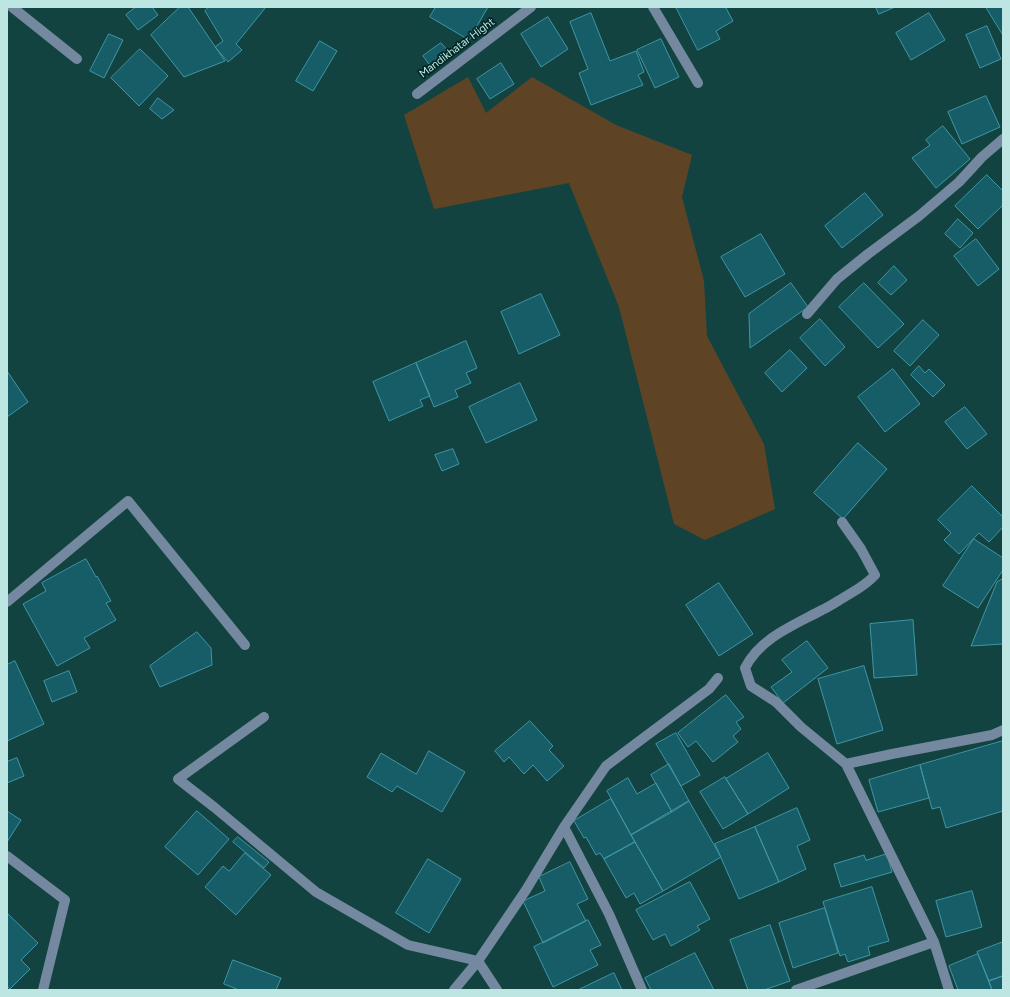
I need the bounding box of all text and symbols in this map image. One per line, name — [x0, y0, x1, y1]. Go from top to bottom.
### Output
street label: Mandikhatar Hight — [417, 15, 497, 81]

